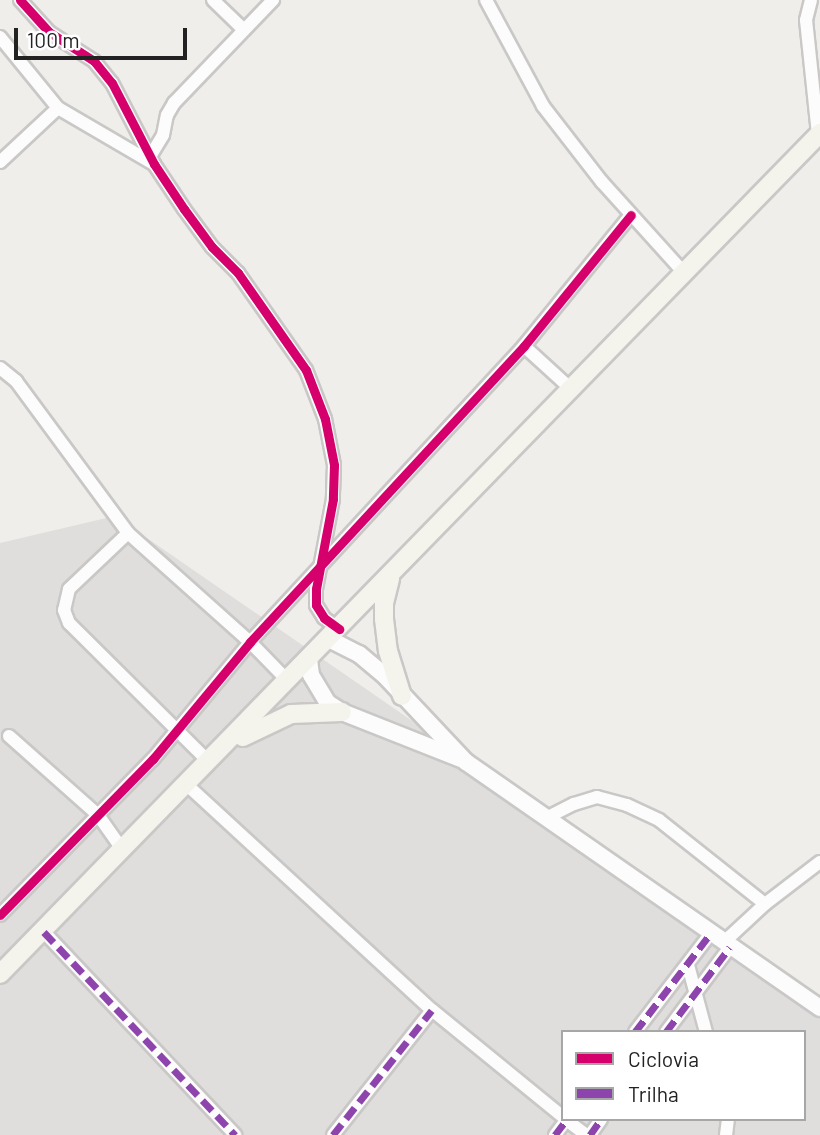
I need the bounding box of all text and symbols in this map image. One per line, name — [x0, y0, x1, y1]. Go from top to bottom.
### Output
scale bar — [18, 14, 191, 58]
text: 100 m — [27, 27, 80, 52]
legend — [561, 1030, 806, 1121]
text: Ciclovia — [628, 1046, 699, 1071]
text: Trilha — [628, 1081, 679, 1106]

